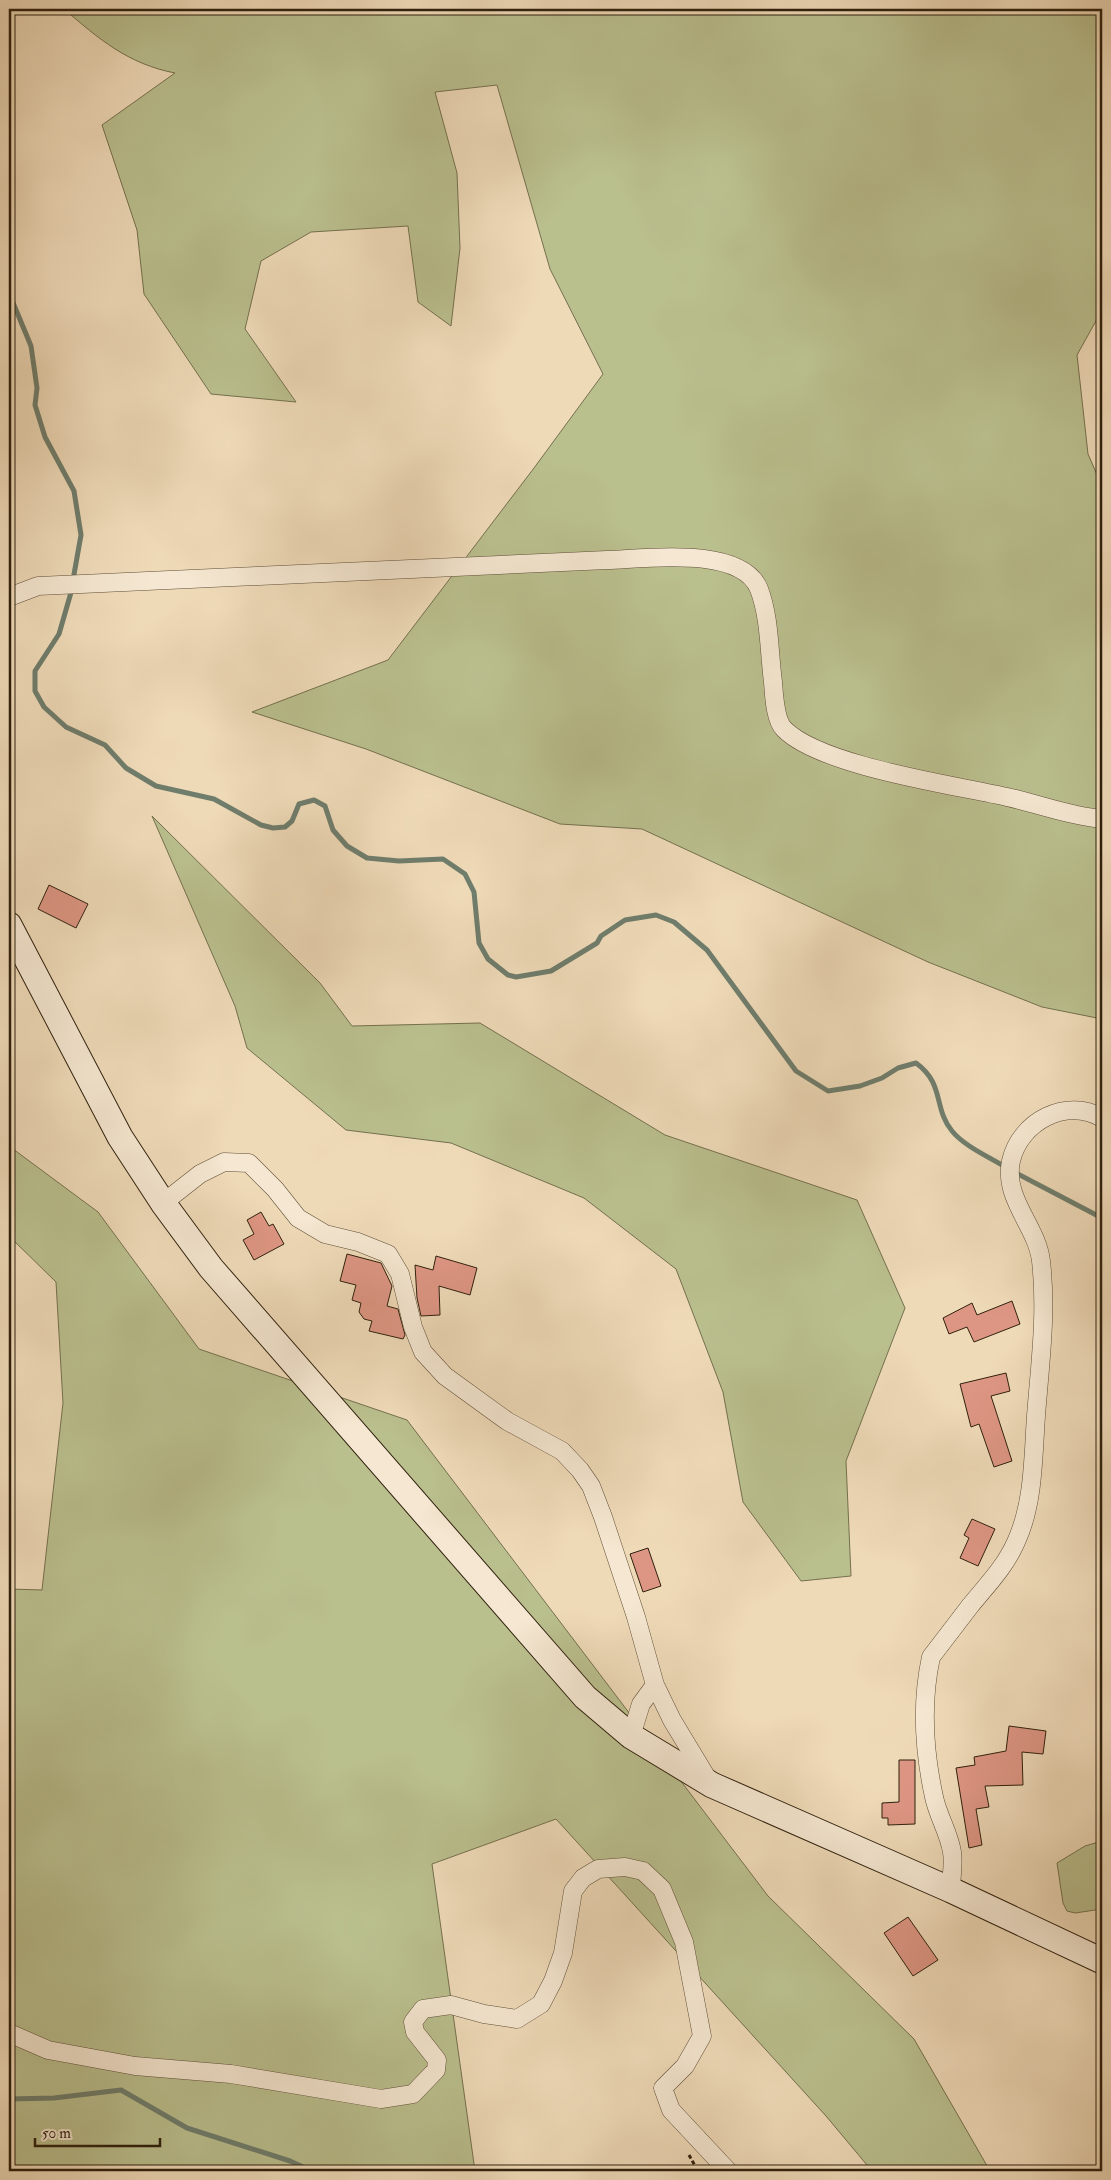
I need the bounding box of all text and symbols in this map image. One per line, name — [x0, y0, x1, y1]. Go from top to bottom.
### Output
scale bar — [35, 2115, 160, 2147]
text: 50 m — [42, 2124, 71, 2143]

